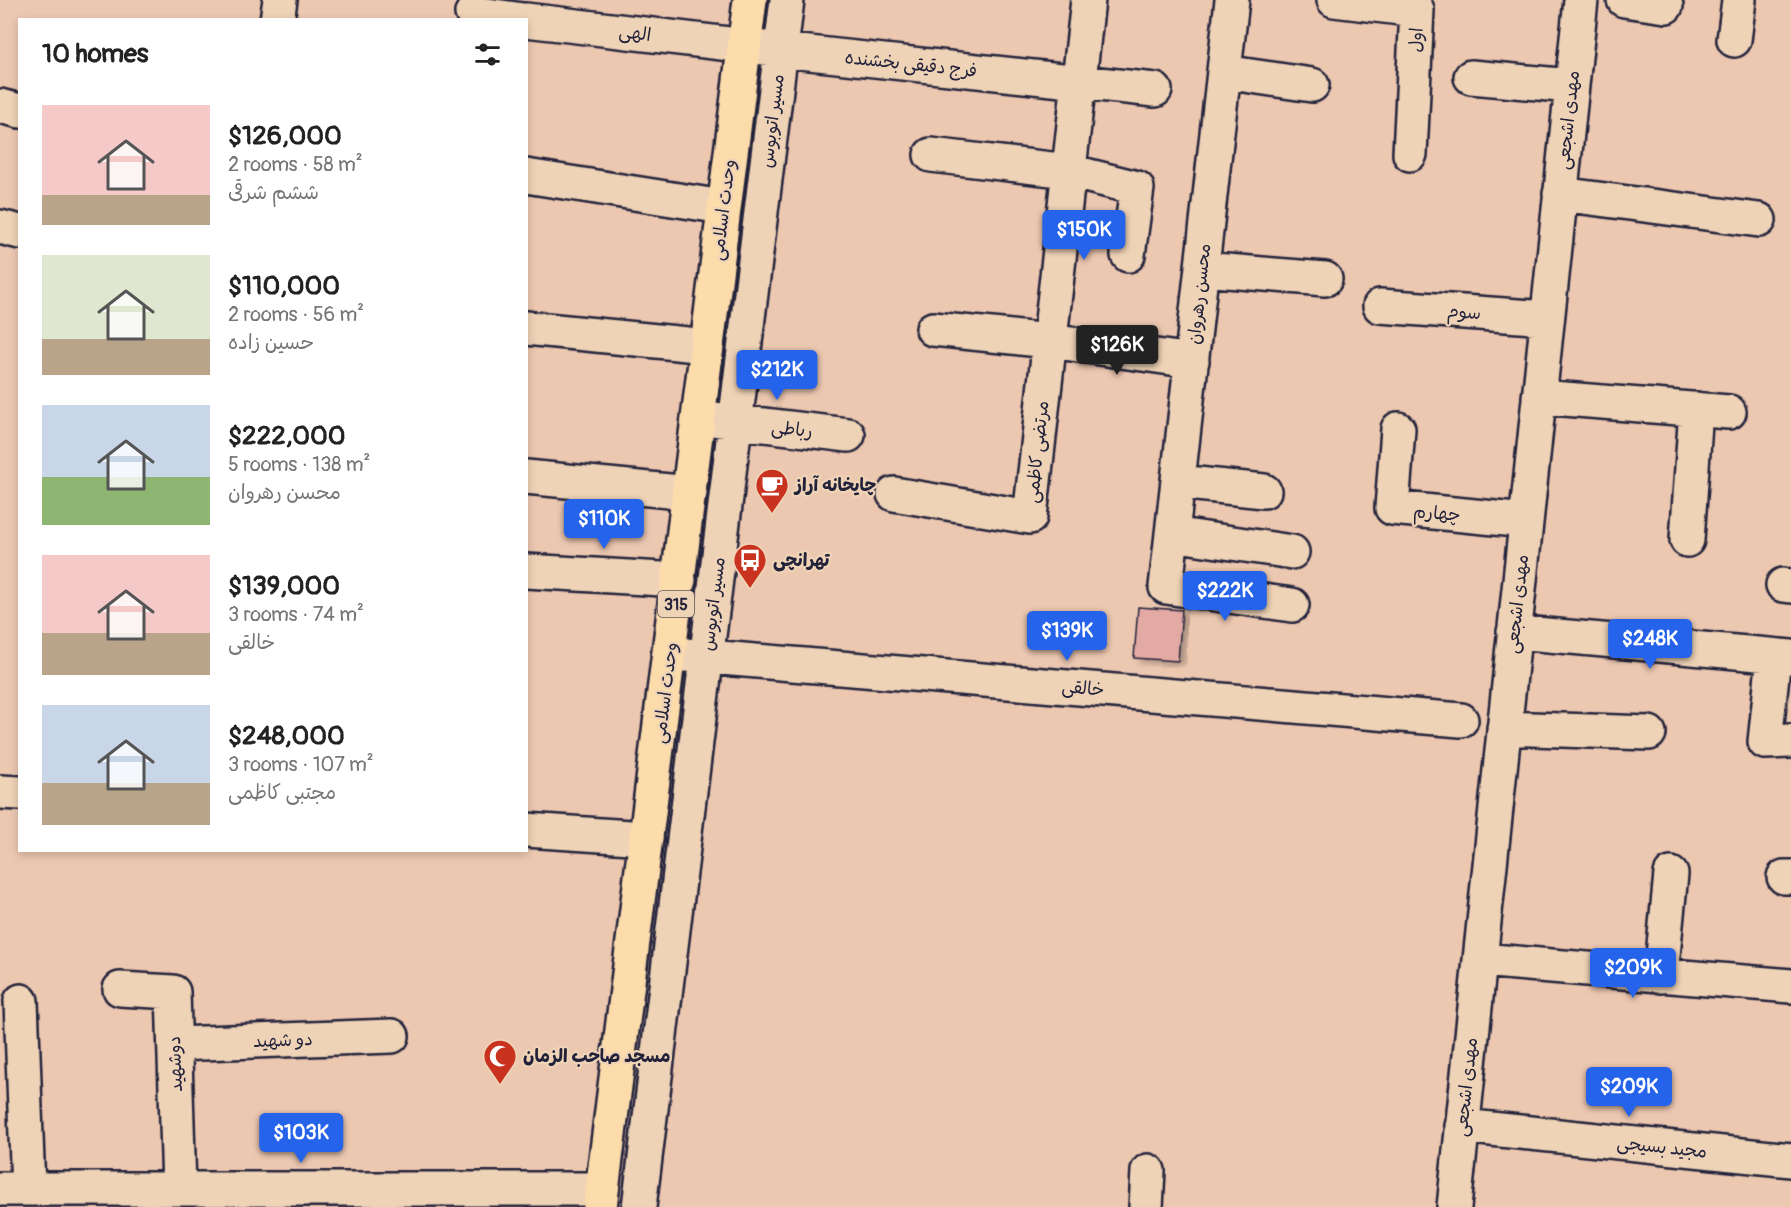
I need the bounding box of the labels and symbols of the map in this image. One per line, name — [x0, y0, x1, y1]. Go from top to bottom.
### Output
street label: الهی — [618, 20, 652, 47]
street label: اول — [1404, 27, 1429, 53]
street label: فرج دقیقی بخشنده — [844, 46, 978, 83]
street label: مهدی اشجعی — [1552, 69, 1585, 171]
street label: مسیر اتوبوس — [755, 73, 790, 169]
street label: وحدت اسلامی — [706, 158, 741, 262]
pin: $150K — [1042, 210, 1126, 261]
street label: محسن رهروان — [1183, 242, 1216, 346]
street label: سوم — [1446, 300, 1482, 327]
pin: $126K — [1075, 325, 1159, 376]
pin: $212K — [735, 350, 819, 401]
street label: مرتضی کاظمی — [1021, 400, 1054, 504]
street label: رباطی — [770, 416, 814, 443]
cafe icon: چایخانه آراز — [754, 467, 790, 514]
place label: چایخانه آراز — [793, 474, 877, 497]
pin: $110K — [562, 499, 646, 550]
street label: چهارم — [1412, 500, 1462, 529]
bus stop icon: تهرانچی — [732, 542, 768, 589]
place label: تهرانچی — [773, 549, 830, 572]
street label: مهدی اشجعی — [1501, 553, 1534, 655]
street label: مسیر اتوبوس — [696, 556, 731, 652]
pin: $222K — [1183, 571, 1267, 622]
road number: 315 — [658, 591, 694, 617]
pin: $139K — [1025, 611, 1109, 662]
pin: $248K — [1608, 619, 1692, 670]
street label: وحدت اسلامی — [648, 641, 683, 745]
street label: خالقی — [1061, 675, 1105, 702]
pin: $209K — [1591, 948, 1675, 999]
street label: دو شهید — [253, 1028, 313, 1053]
street label: دوشهید — [163, 1036, 188, 1092]
street label: مهدی اشجعی — [1450, 1036, 1483, 1138]
mosque icon: مسجد صاحب الزمان — [482, 1038, 518, 1085]
place label: مسجد صاحب الزمان — [523, 1045, 670, 1068]
pin: $209K — [1587, 1067, 1671, 1118]
pin: $103K — [259, 1113, 343, 1164]
street label: مجید بسیجی — [1616, 1131, 1708, 1164]

